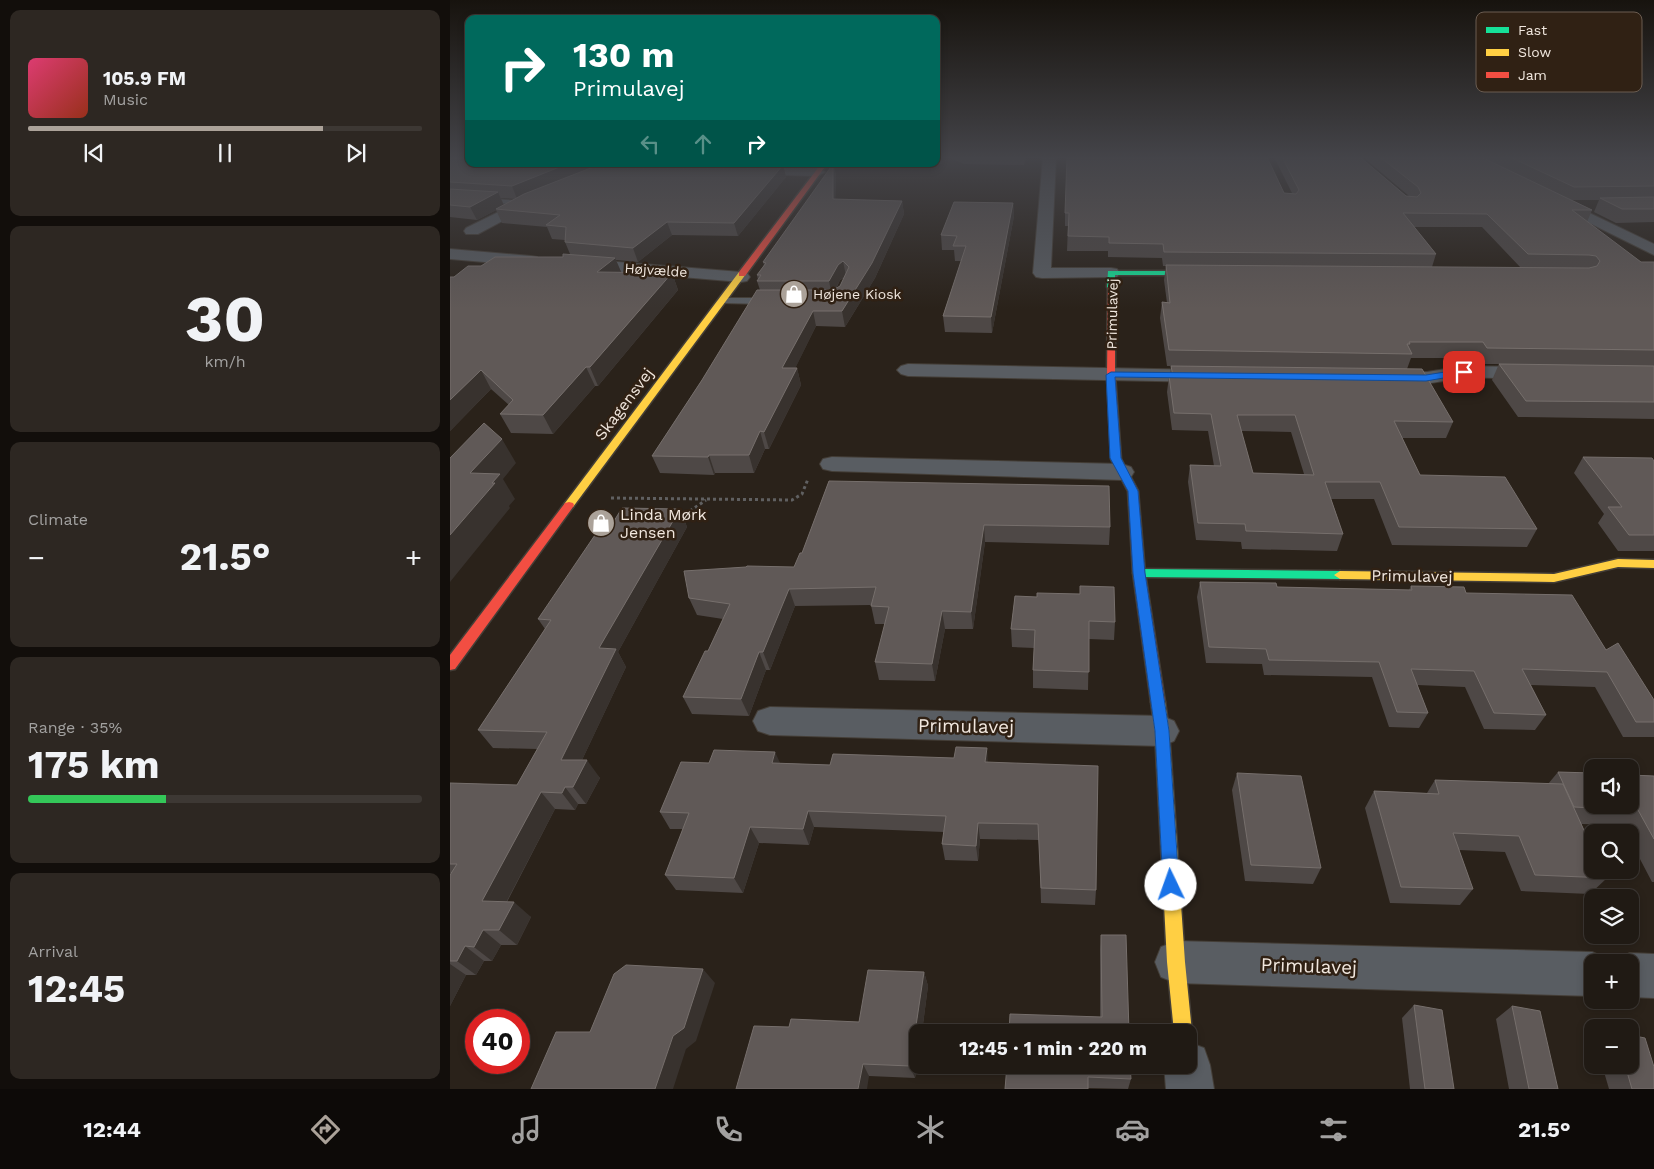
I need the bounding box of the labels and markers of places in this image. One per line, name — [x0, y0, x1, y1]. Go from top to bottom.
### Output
shop icon: Højene Kiosk — [779, 279, 809, 309]
place label: Højene Kiosk — [813, 286, 902, 302]
pin — [1443, 351, 1485, 393]
place label: Linda Mørk Jensen — [620, 505, 707, 542]
shop icon: Linda Mørk Jensen — [586, 508, 616, 538]

